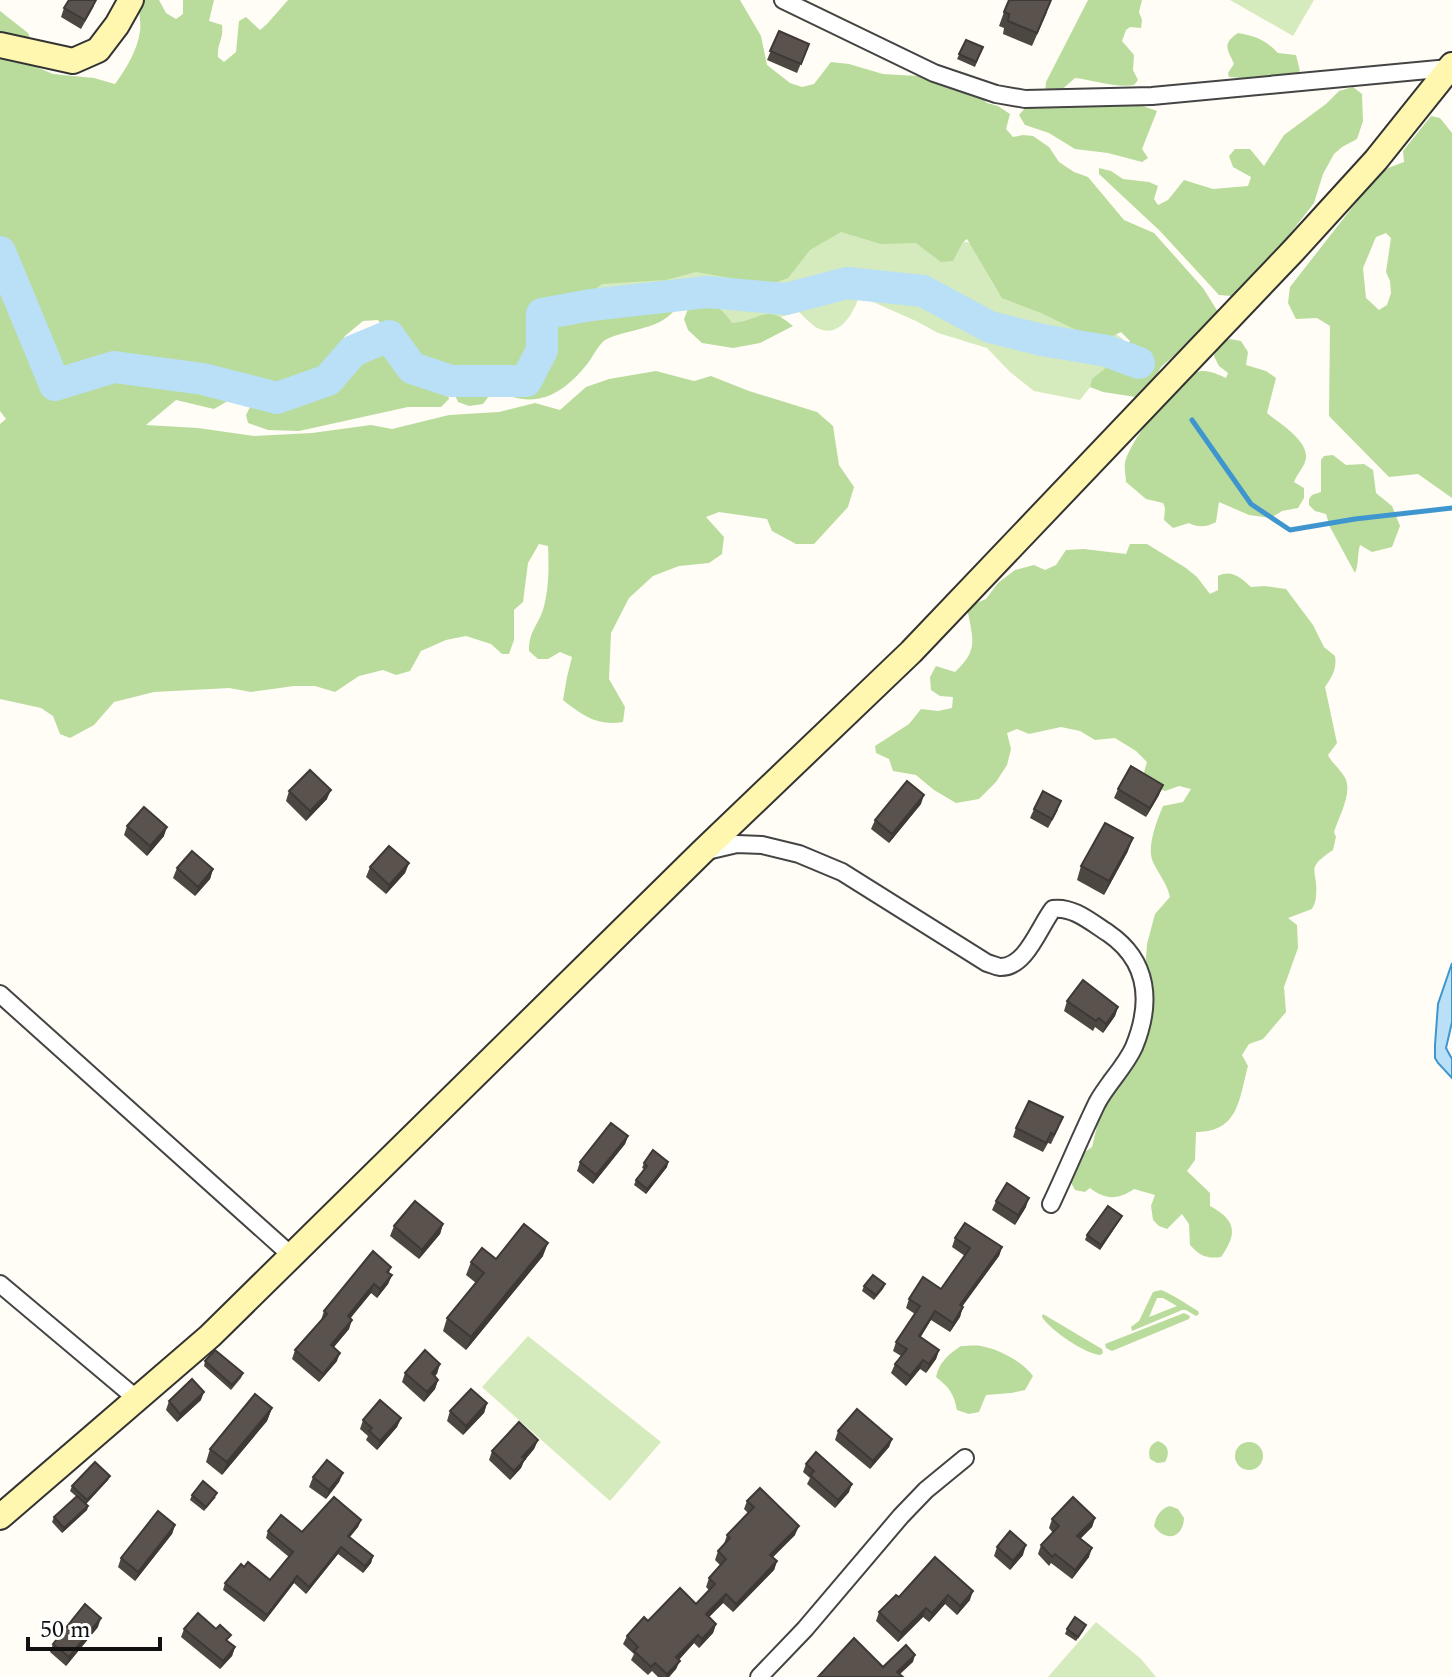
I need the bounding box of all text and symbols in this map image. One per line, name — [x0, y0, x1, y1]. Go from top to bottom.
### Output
scale bar — [28, 1601, 160, 1651]
text: 50 m — [40, 1612, 91, 1648]

